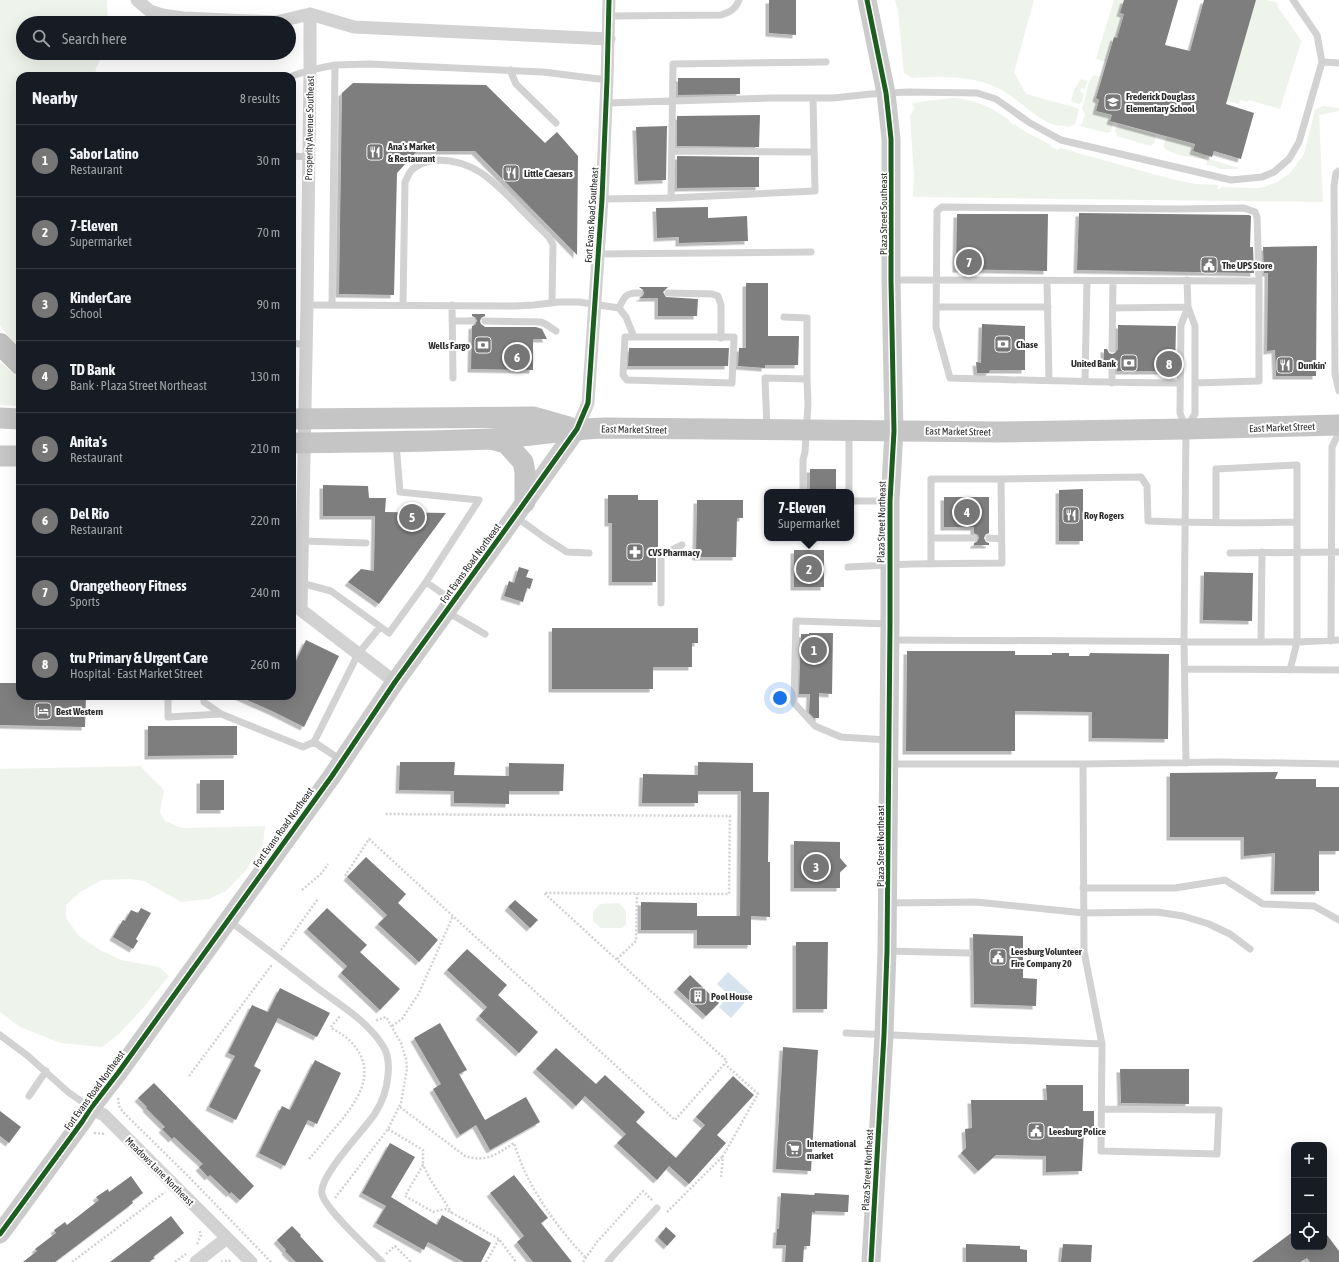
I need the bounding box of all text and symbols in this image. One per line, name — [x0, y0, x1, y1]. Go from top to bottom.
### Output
search box — [16, 16, 296, 60]
icon: search — [30, 27, 52, 49]
text: Search here — [62, 30, 127, 47]
street label: Prosperity Avenue Southeast — [303, 75, 316, 181]
text: Nearby — [32, 88, 78, 108]
text: 8 results — [240, 91, 280, 106]
place label: Frederick Douglass Elementary School — [1126, 91, 1196, 114]
school or university icon: Frederick Douglass Elementary School — [1103, 92, 1123, 112]
place label: Ana's Market & Restaurant — [387, 141, 435, 164]
restaurant icon: Ana's Market & Restaurant — [365, 142, 385, 162]
text: Sabor Latino — [70, 145, 139, 162]
text: 1 — [42, 153, 48, 168]
text: 30 m — [257, 153, 280, 168]
text: Restaurant — [70, 162, 123, 177]
restaurant icon: Little Caesars — [501, 163, 521, 183]
street label: Fort Evans Road Southeast — [583, 167, 600, 263]
place label: Little Caesars — [524, 168, 573, 179]
street label: Plaza Street Southeast — [878, 173, 889, 255]
text: 7-Eleven — [70, 217, 118, 234]
text: 2 — [42, 225, 48, 240]
text: 70 m — [257, 225, 280, 240]
text: Supermarket — [70, 234, 132, 249]
pin: 7 — [956, 247, 982, 277]
public building icon: The UPS Store — [1199, 255, 1219, 275]
place label: The UPS Store — [1222, 260, 1273, 271]
text: KinderCare — [70, 289, 131, 306]
text: 3 — [42, 297, 48, 312]
text: 90 m — [257, 297, 280, 312]
text: School — [70, 306, 102, 321]
bank icon: Chase — [993, 334, 1013, 354]
bank icon: Wells Fargo — [473, 335, 493, 355]
place label: Chase — [1016, 339, 1039, 350]
place label: Wells Fargo — [427, 340, 470, 351]
pin: 6 — [504, 342, 530, 372]
pin: 8 — [1156, 349, 1182, 379]
bank icon: United Bank — [1119, 353, 1139, 373]
restaurant icon: Dunkin' — [1275, 355, 1295, 375]
place label: United Bank — [1071, 358, 1117, 369]
place label: Dunkin' — [1298, 360, 1327, 371]
text: TD Bank — [70, 361, 115, 378]
text: 4 — [42, 369, 48, 384]
text: 130 m — [251, 369, 280, 384]
text: Bank · Plaza Street Northeast — [70, 378, 207, 393]
street label: East Market Street — [1249, 421, 1315, 434]
street label: East Market Street — [601, 423, 667, 436]
street label: East Market Street — [925, 425, 991, 438]
text: Anita's — [70, 433, 107, 450]
text: 5 — [42, 441, 48, 456]
text: 210 m — [251, 441, 280, 456]
text: Restaurant — [70, 450, 123, 465]
street label: Plaza Street Northeast — [875, 481, 888, 563]
popup — [764, 489, 854, 541]
pin: 4 — [954, 497, 980, 527]
text: 7-Eleven — [778, 499, 826, 516]
pin: 5 — [399, 502, 425, 532]
text: Del Rio — [70, 505, 109, 522]
restaurant icon: Roy Rogers — [1061, 505, 1081, 525]
place label: Roy Rogers — [1084, 510, 1124, 521]
text: 6 — [42, 513, 48, 528]
text: 220 m — [251, 513, 280, 528]
text: Supermarket — [778, 516, 840, 531]
street label: Fort Evans Road Northeast — [438, 521, 503, 605]
text: Restaurant — [70, 522, 123, 537]
pharmacy icon: CVS Pharmacy — [625, 542, 645, 562]
place label: CVS Pharmacy — [648, 547, 701, 558]
pin: 2 — [796, 554, 822, 584]
text: Orangetheory Fitness — [70, 577, 187, 594]
text: 7 — [42, 585, 48, 600]
text: 240 m — [251, 585, 280, 600]
text: Sports — [70, 594, 100, 609]
pin: 1 — [801, 635, 827, 665]
text: tru Primary & Urgent Care — [70, 649, 208, 666]
text: 8 — [42, 657, 48, 672]
text: 260 m — [251, 657, 280, 672]
text: Hospital · East Market Street — [70, 666, 203, 681]
your location — [770, 688, 790, 708]
hotel icon: Best Western — [33, 701, 53, 721]
place label: Best Western — [56, 706, 103, 717]
street label: Fort Evans Road Northeast — [251, 785, 316, 869]
street label: Plaza Street Northeast — [875, 805, 886, 887]
pin: 3 — [803, 852, 829, 882]
place label: Leesburg Volunteer Fire Company 20 — [1011, 946, 1083, 969]
public building icon: Leesburg Volunteer Fire Company 20 — [988, 947, 1008, 967]
building icon: Pool House — [688, 986, 708, 1006]
place label: Pool House — [711, 991, 753, 1002]
street label: Fort Evans Road Northeast — [62, 1048, 127, 1132]
public building icon: Leesburg Police — [1026, 1121, 1046, 1141]
place label: Leesburg Police — [1049, 1126, 1106, 1137]
street label: Plaza Street Northeast — [860, 1129, 875, 1211]
street label: Meadows Lane Northeast — [123, 1135, 196, 1208]
place label: International market — [807, 1138, 857, 1161]
supermarket icon: International market — [784, 1139, 804, 1159]
map controls — [1291, 1142, 1327, 1250]
button: + — [1291, 1142, 1327, 1178]
button: − — [1291, 1178, 1327, 1214]
button: locate — [1291, 1214, 1327, 1250]

